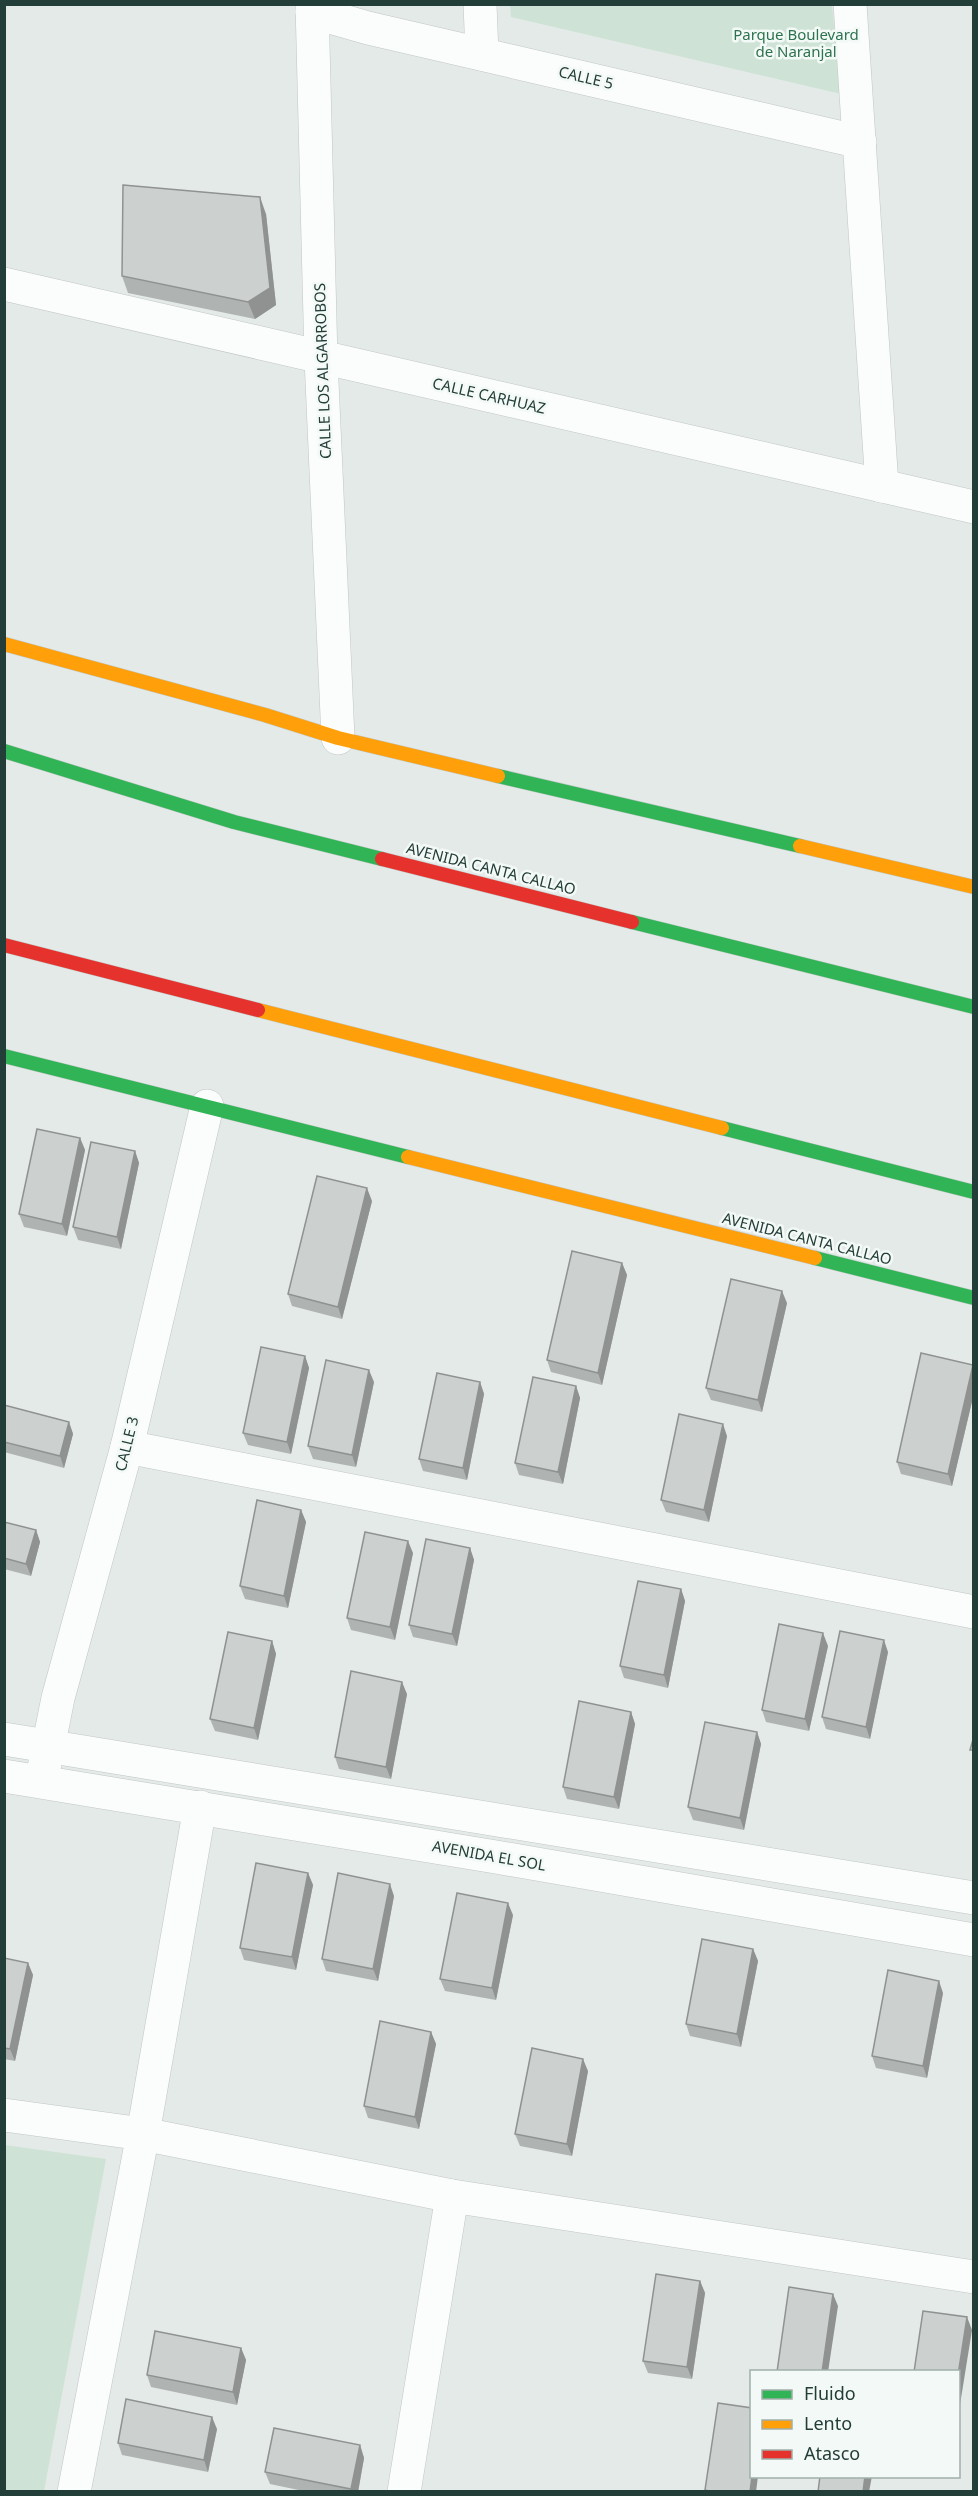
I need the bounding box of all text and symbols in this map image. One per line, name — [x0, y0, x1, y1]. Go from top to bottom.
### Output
park label: Parque Boulevard de Naranjal — [733, 24, 859, 61]
street label: CALLE 5 — [557, 61, 616, 93]
street label: CALLE LOS ALGARROBOS — [309, 283, 335, 459]
street label: CALLE CARHUAZ — [431, 372, 548, 418]
street label: AVENIDA CANTA CALLAO — [404, 837, 578, 899]
street label: AVENIDA CANTA CALLAO — [720, 1207, 894, 1269]
street label: CALLE 3 — [110, 1414, 142, 1473]
street label: AVENIDA EL SOL — [431, 1835, 548, 1875]
legend — [750, 2370, 960, 2478]
text: Fluido — [804, 2381, 856, 2405]
text: Lento — [804, 2411, 852, 2435]
text: Atasco — [804, 2441, 860, 2465]

